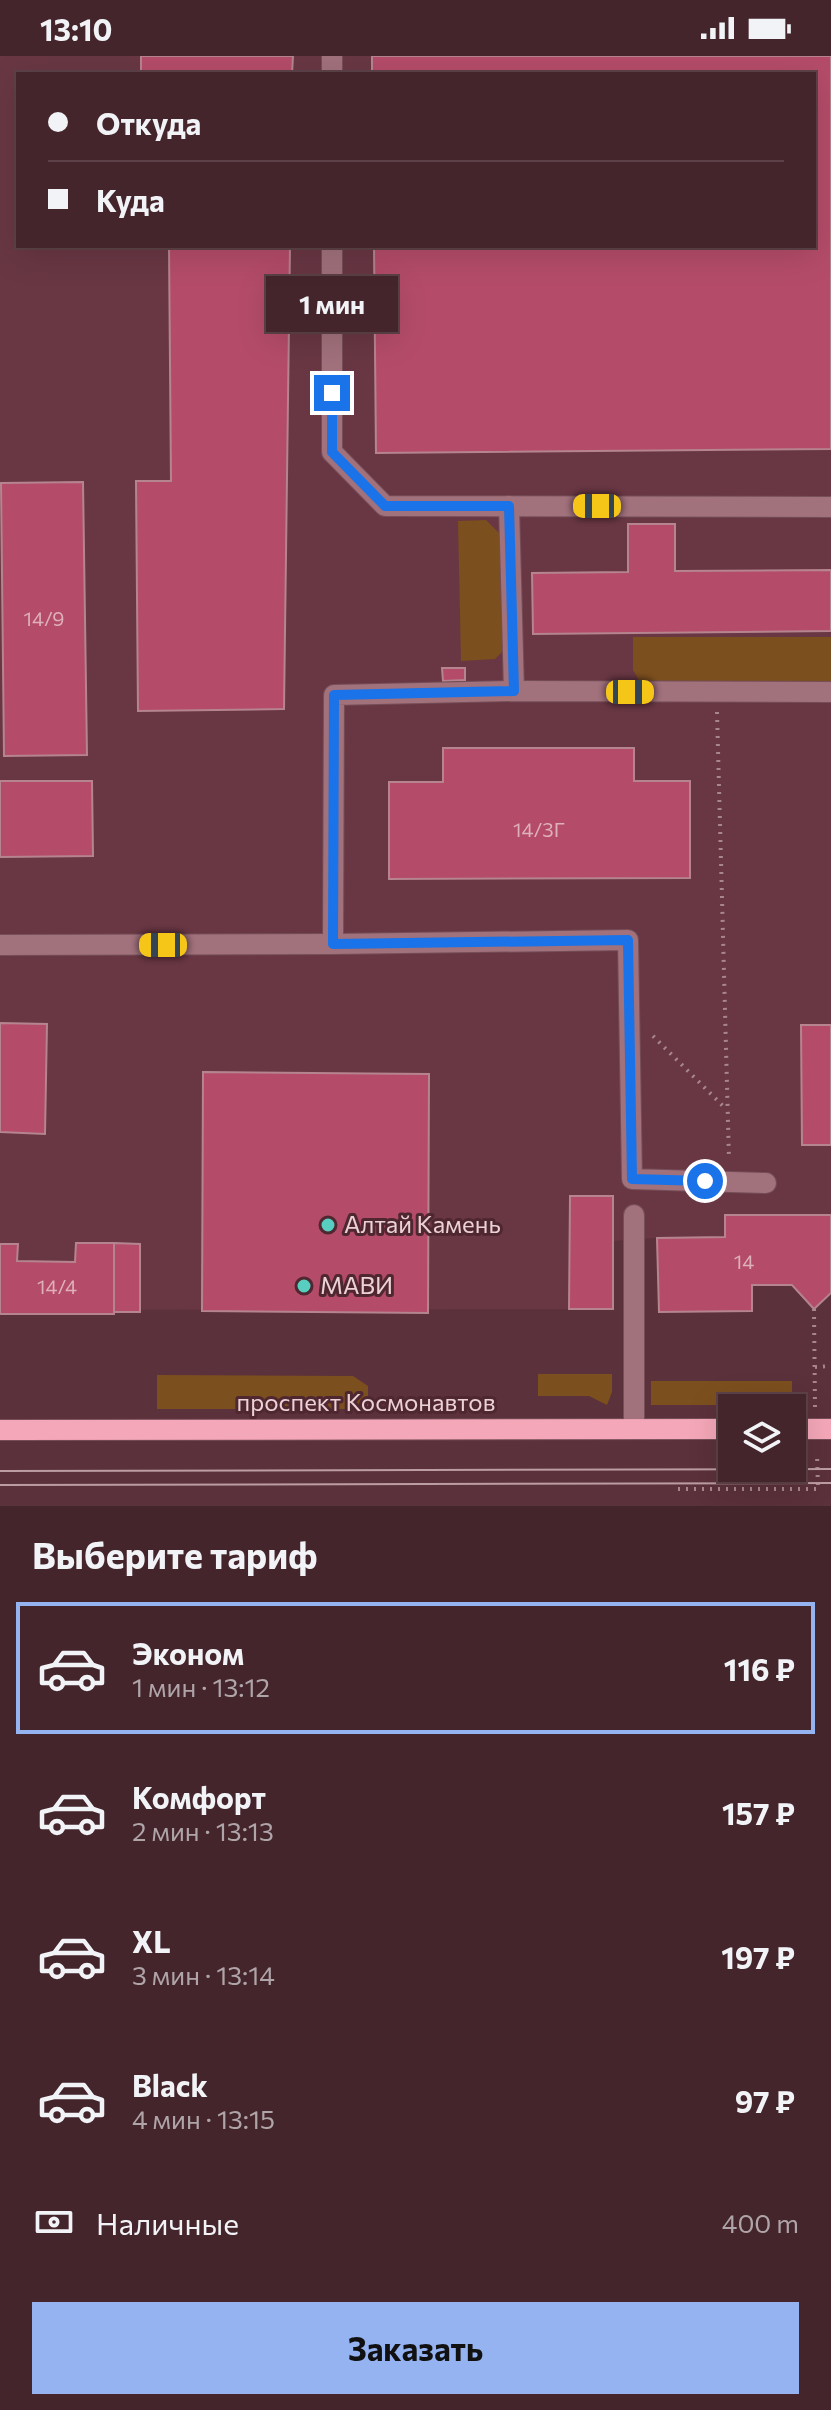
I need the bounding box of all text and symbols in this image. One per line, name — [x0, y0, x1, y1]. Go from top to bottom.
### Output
text: 13:10 — [40, 10, 113, 47]
text: Откуда — [96, 104, 201, 141]
text: Куда — [96, 181, 165, 218]
callout: 1 мин — [266, 277, 398, 333]
text: 1 мин — [299, 288, 365, 319]
route end — [314, 375, 350, 411]
car — [573, 494, 621, 518]
house number: 14/9 — [23, 606, 65, 630]
car — [606, 680, 654, 704]
house number: 14/3Г — [513, 817, 565, 841]
car — [139, 933, 187, 957]
route start — [687, 1163, 723, 1199]
place label: Алтай Камень — [344, 1209, 501, 1238]
marker: Алтай Камень — [319, 1216, 337, 1234]
house number: 14 — [734, 1249, 754, 1273]
place label: МАВИ — [320, 1270, 393, 1299]
house number: 14/4 — [37, 1274, 77, 1298]
marker: МАВИ — [295, 1277, 313, 1295]
street label: проспект Космонавтов — [237, 1387, 495, 1416]
map controls — [718, 1394, 806, 1482]
button: layers — [718, 1394, 806, 1482]
text: Выберите тариф — [32, 1532, 317, 1576]
icon: car — [36, 1632, 108, 1704]
text: Эконом — [132, 1634, 244, 1671]
text: 116 ₽ — [724, 1650, 795, 1687]
text: 1 мин · 13:12 — [132, 1671, 270, 1702]
icon: car — [36, 1776, 108, 1848]
text: Комфорт — [132, 1778, 266, 1815]
text: 157 ₽ — [722, 1794, 795, 1831]
text: 2 мин · 13:13 — [132, 1815, 274, 1846]
icon: car — [36, 1920, 108, 1992]
text: XL — [132, 1922, 171, 1959]
text: 197 ₽ — [721, 1938, 795, 1975]
text: 3 мин · 13:14 — [132, 1959, 275, 1990]
icon: car — [36, 2064, 108, 2136]
text: Black — [132, 2066, 208, 2103]
text: 97 ₽ — [735, 2082, 795, 2119]
text: 4 мин · 13:15 — [132, 2103, 275, 2134]
icon: cash — [32, 2200, 76, 2244]
text: Наличные — [96, 2204, 239, 2241]
text: 400 m — [722, 2207, 799, 2238]
button: Заказать — [32, 2302, 799, 2394]

